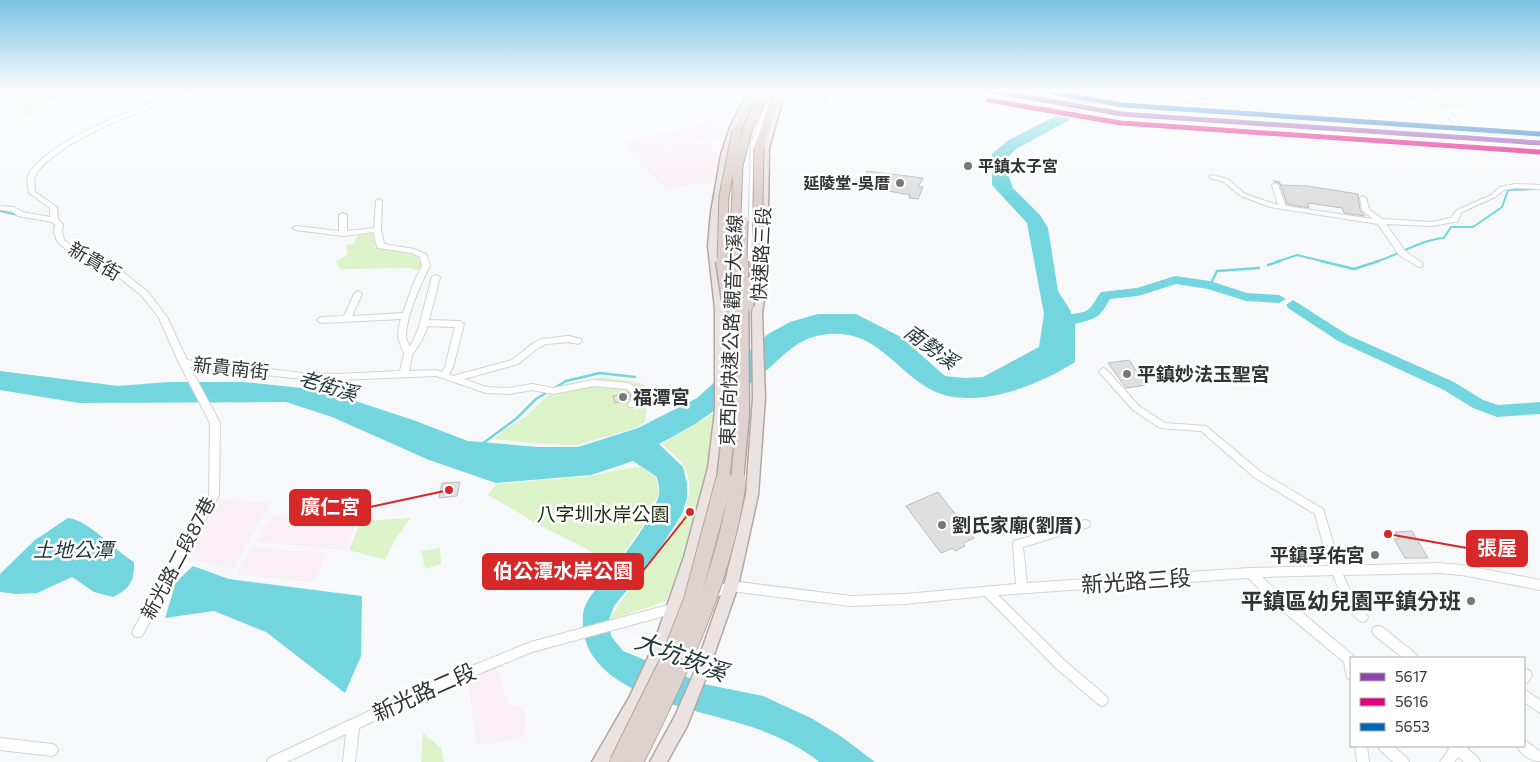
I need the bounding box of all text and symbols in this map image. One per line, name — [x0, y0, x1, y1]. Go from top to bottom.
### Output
place label: 平鎮太子宮 — [978, 156, 1058, 175]
marker: 平鎮太子宮 — [962, 160, 974, 172]
place label: 延陵堂-吳厝 — [803, 173, 890, 192]
marker: 延陵堂-吳厝 — [894, 177, 906, 189]
street label: 快速路三段 — [747, 206, 774, 302]
street label: 東西向快速公路 觀音大溪線 — [715, 214, 746, 446]
street label: 新貴街 — [65, 236, 126, 285]
water label: 南勢溪 — [900, 319, 965, 375]
street label: 新貴南街 — [192, 352, 270, 383]
place label: 平鎮妙法玉聖宮 — [1137, 362, 1270, 385]
water label: 老街溪 — [296, 365, 363, 406]
marker: 平鎮妙法玉聖宮 — [1121, 368, 1133, 380]
place label: 福潭宮 — [633, 385, 690, 408]
marker: 福潭宮 — [617, 391, 629, 403]
callout: 廣仁宮 — [290, 490, 370, 525]
street label: 新光路二段87巷 — [136, 493, 220, 623]
text: 廣仁宮 — [300, 494, 360, 518]
park label: 八字圳水岸公園 — [536, 502, 670, 525]
place label: 劉氏家廟(劉厝) — [952, 513, 1082, 536]
marker: 劉氏家廟(劉厝) — [936, 519, 948, 531]
callout: 張屋 — [1467, 531, 1527, 566]
text: 張屋 — [1477, 535, 1517, 559]
water label: 土地公潭 — [33, 537, 117, 561]
place label: 平鎮孚佑宮 — [1270, 543, 1365, 566]
marker: 平鎮孚佑宮 — [1369, 549, 1381, 561]
callout: 伯公潭水岸公園 — [483, 554, 643, 589]
text: 伯公潭水岸公園 — [493, 558, 633, 582]
street label: 新光路三段 — [1080, 563, 1192, 598]
place label: 平鎮區幼兒園平鎮分班 — [1241, 587, 1461, 614]
marker: 平鎮區幼兒園平鎮分班 — [1465, 595, 1477, 607]
water label: 大坑崁溪 — [632, 625, 734, 687]
street label: 新光路二段 — [368, 657, 480, 726]
legend — [1350, 657, 1525, 747]
text: 5617 — [1395, 667, 1427, 685]
text: 5616 — [1395, 692, 1428, 710]
text: 5653 — [1395, 717, 1430, 735]

